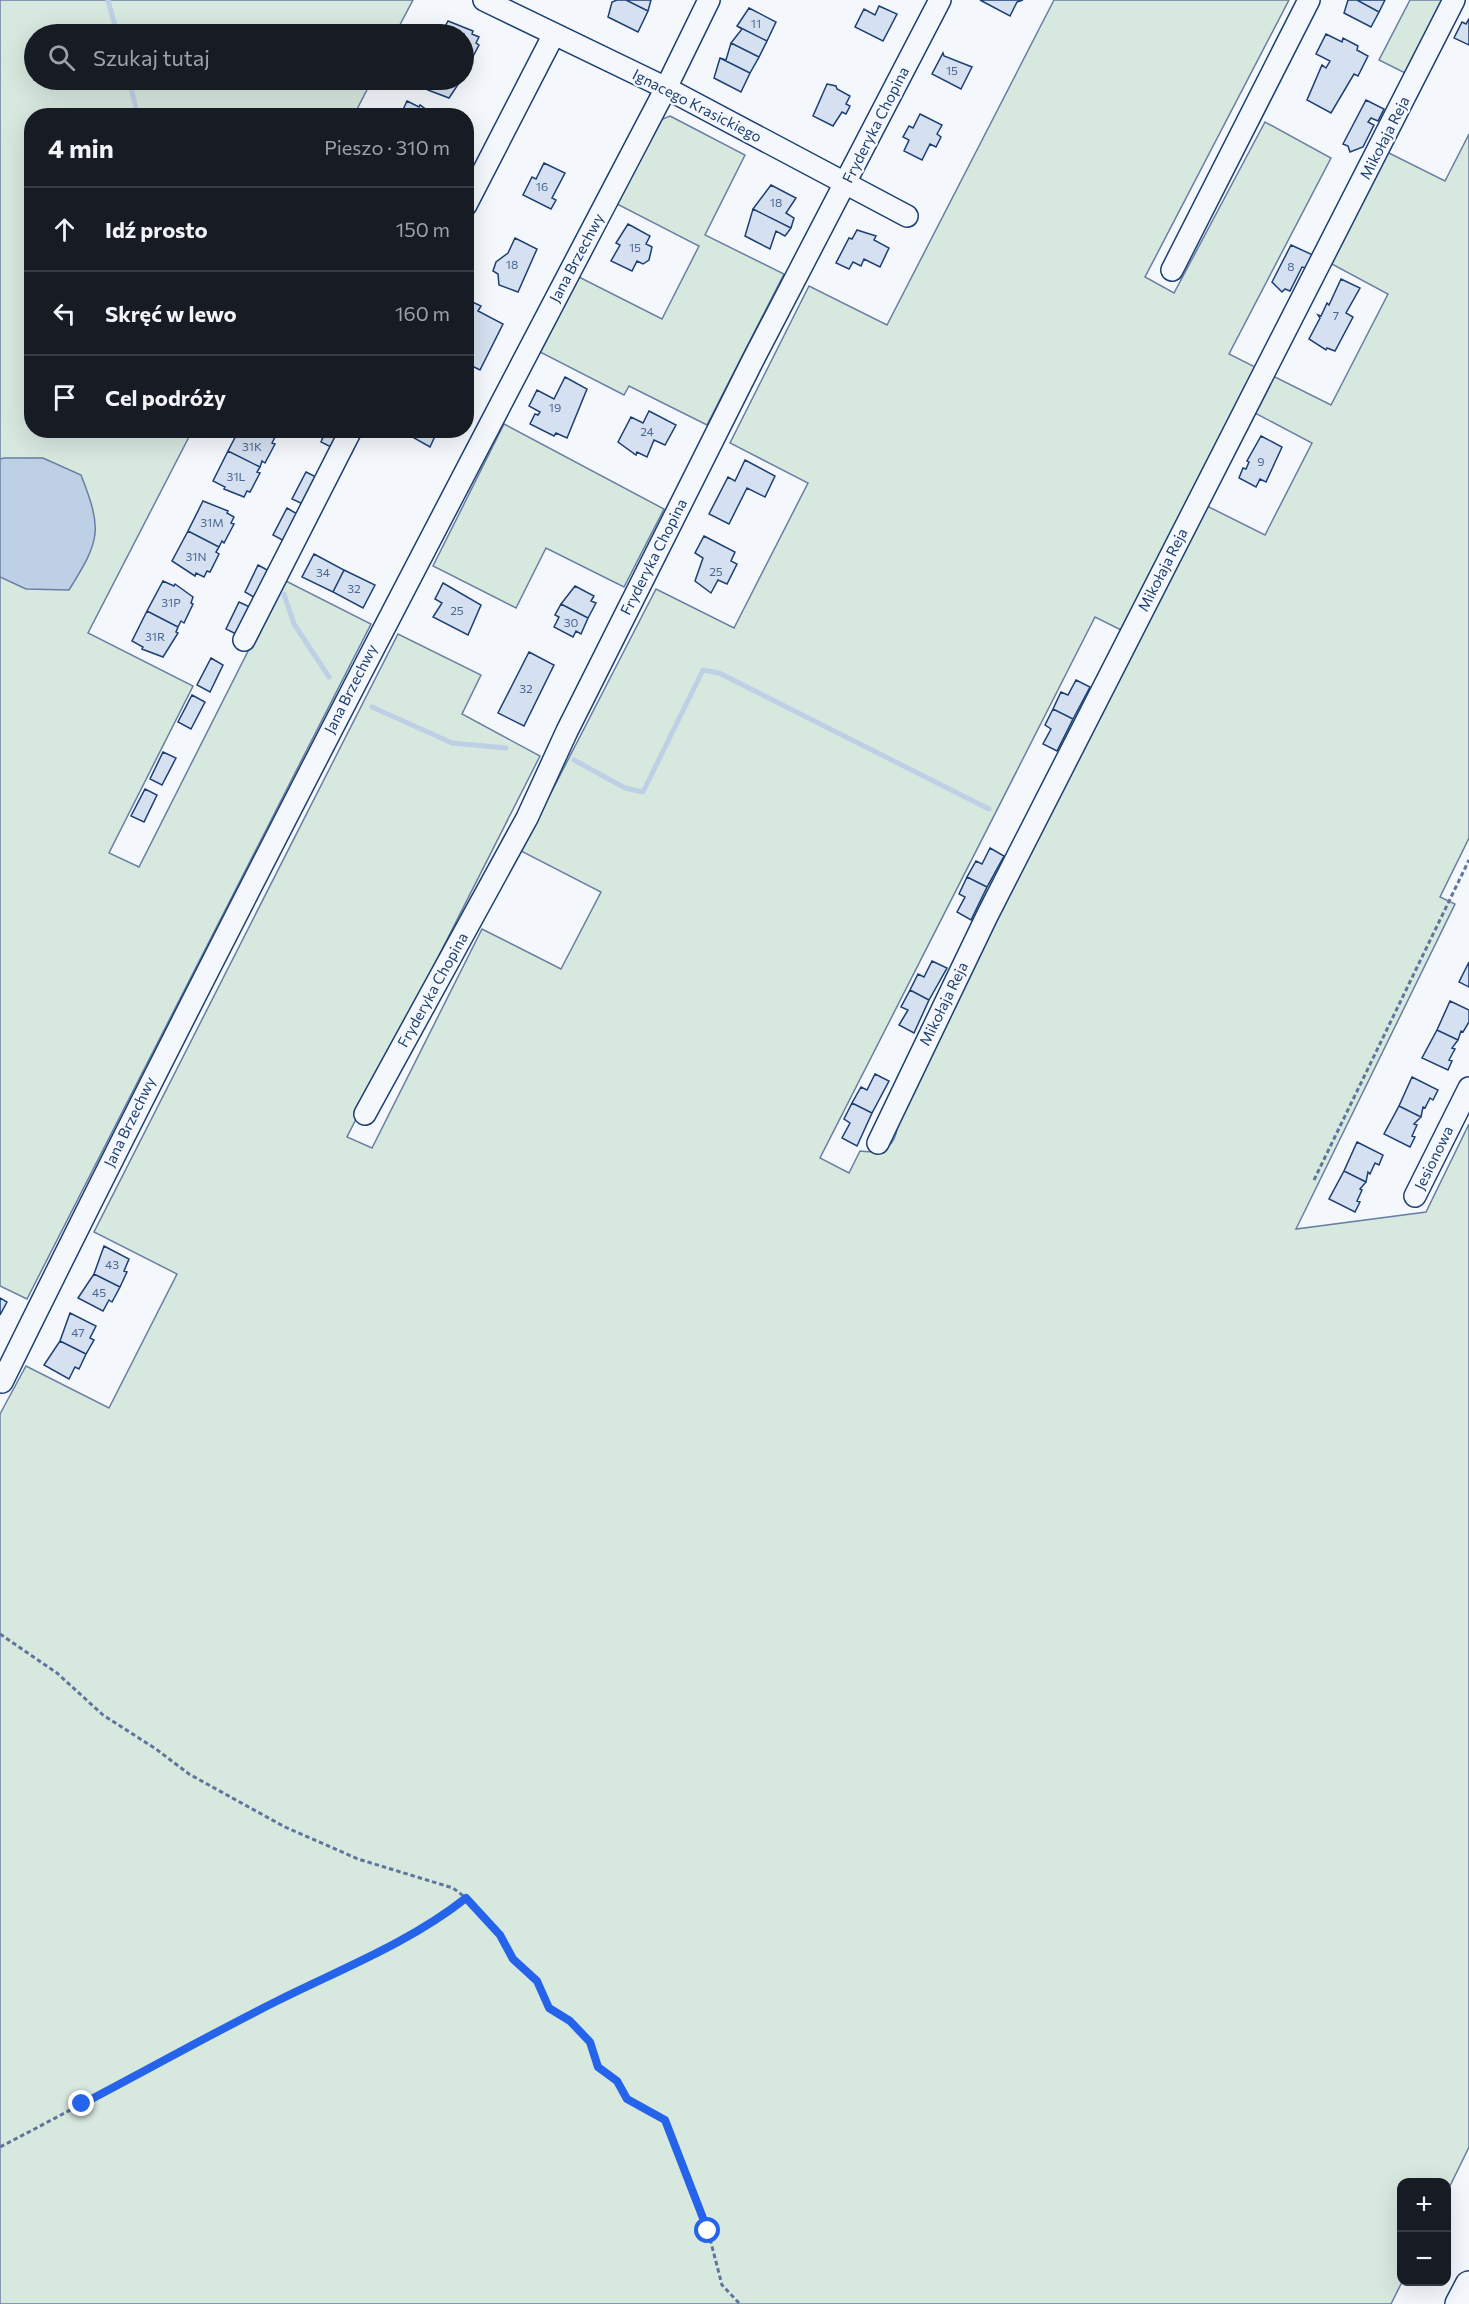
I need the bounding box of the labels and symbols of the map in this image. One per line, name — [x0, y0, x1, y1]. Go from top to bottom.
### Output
house number: 11 — [751, 16, 761, 30]
street label: Fryderyka Chopina — [838, 63, 912, 186]
house number: 15 — [946, 63, 958, 77]
street label: Ignacego Krasickiego — [630, 65, 765, 146]
street label: Mikołaja Reja — [1355, 93, 1413, 182]
house number: 16 — [536, 179, 548, 193]
house number: 18 — [770, 195, 782, 209]
street label: Jana Brzechwy — [545, 210, 607, 305]
house number: 15 — [629, 240, 641, 254]
house number: 18 — [506, 257, 518, 271]
house number: 8 — [1287, 259, 1295, 273]
house number: 7 — [1333, 308, 1339, 322]
house number: 19 — [549, 400, 561, 414]
house number: 24 — [640, 424, 654, 438]
house number: 31K — [242, 439, 262, 453]
house number: 9 — [1257, 454, 1265, 468]
house number: 31L — [227, 469, 246, 483]
street label: Fryderyka Chopina — [616, 495, 690, 618]
house number: 31M — [200, 515, 224, 529]
street label: Mikołaja Reja — [1133, 525, 1191, 614]
house number: 31N — [185, 549, 207, 563]
house number: 25 — [709, 564, 723, 578]
house number: 34 — [316, 565, 330, 579]
house number: 32 — [347, 581, 361, 595]
house number: 31P — [161, 595, 181, 609]
house number: 25 — [450, 603, 464, 617]
house number: 30 — [564, 615, 579, 629]
house number: 31R — [145, 629, 165, 643]
street label: Jana Brzechwy — [320, 641, 381, 736]
house number: 32 — [519, 681, 533, 695]
street label: Fryderyka Chopina — [393, 929, 471, 1050]
street label: Mikołaja Reja — [915, 959, 971, 1048]
street label: Jana Brzechwy — [99, 1073, 159, 1170]
street label: Jesionowa — [1410, 1123, 1456, 1192]
house number: 43 — [105, 1257, 119, 1271]
house number: 45 — [92, 1285, 106, 1299]
house number: 47 — [71, 1325, 85, 1339]
route end — [68, 2090, 94, 2116]
route start — [694, 2217, 720, 2243]

